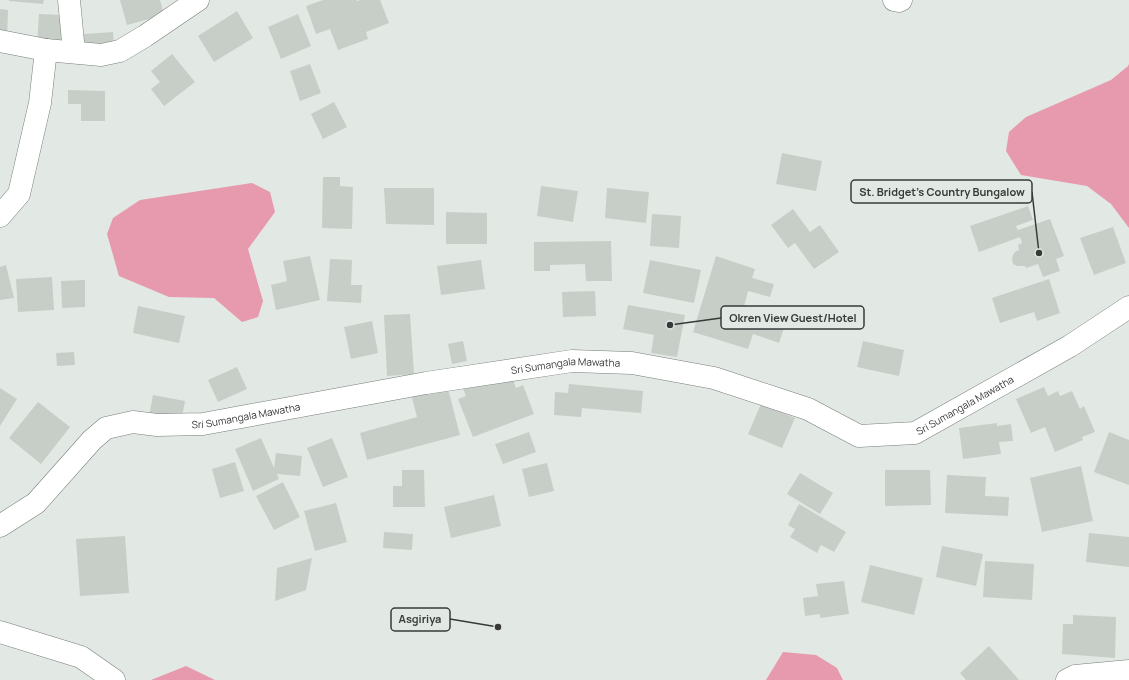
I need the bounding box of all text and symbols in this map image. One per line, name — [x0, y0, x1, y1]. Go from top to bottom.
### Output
callout: St. Bridget's Country Bungalow — [851, 180, 1032, 203]
text: St. Bridget's Country Bungalow — [859, 184, 1025, 199]
callout: Okren View Guest/Hotel — [721, 306, 864, 329]
text: Okren View Guest/Hotel — [729, 310, 857, 325]
street label: Sri Sumangala Mawatha — [510, 354, 620, 377]
street label: Sri Sumangala Mawatha — [913, 372, 1016, 438]
street label: Sri Sumangala Mawatha — [192, 399, 301, 431]
callout: Asgiriya — [391, 608, 450, 631]
text: Asgiriya — [399, 611, 441, 626]

